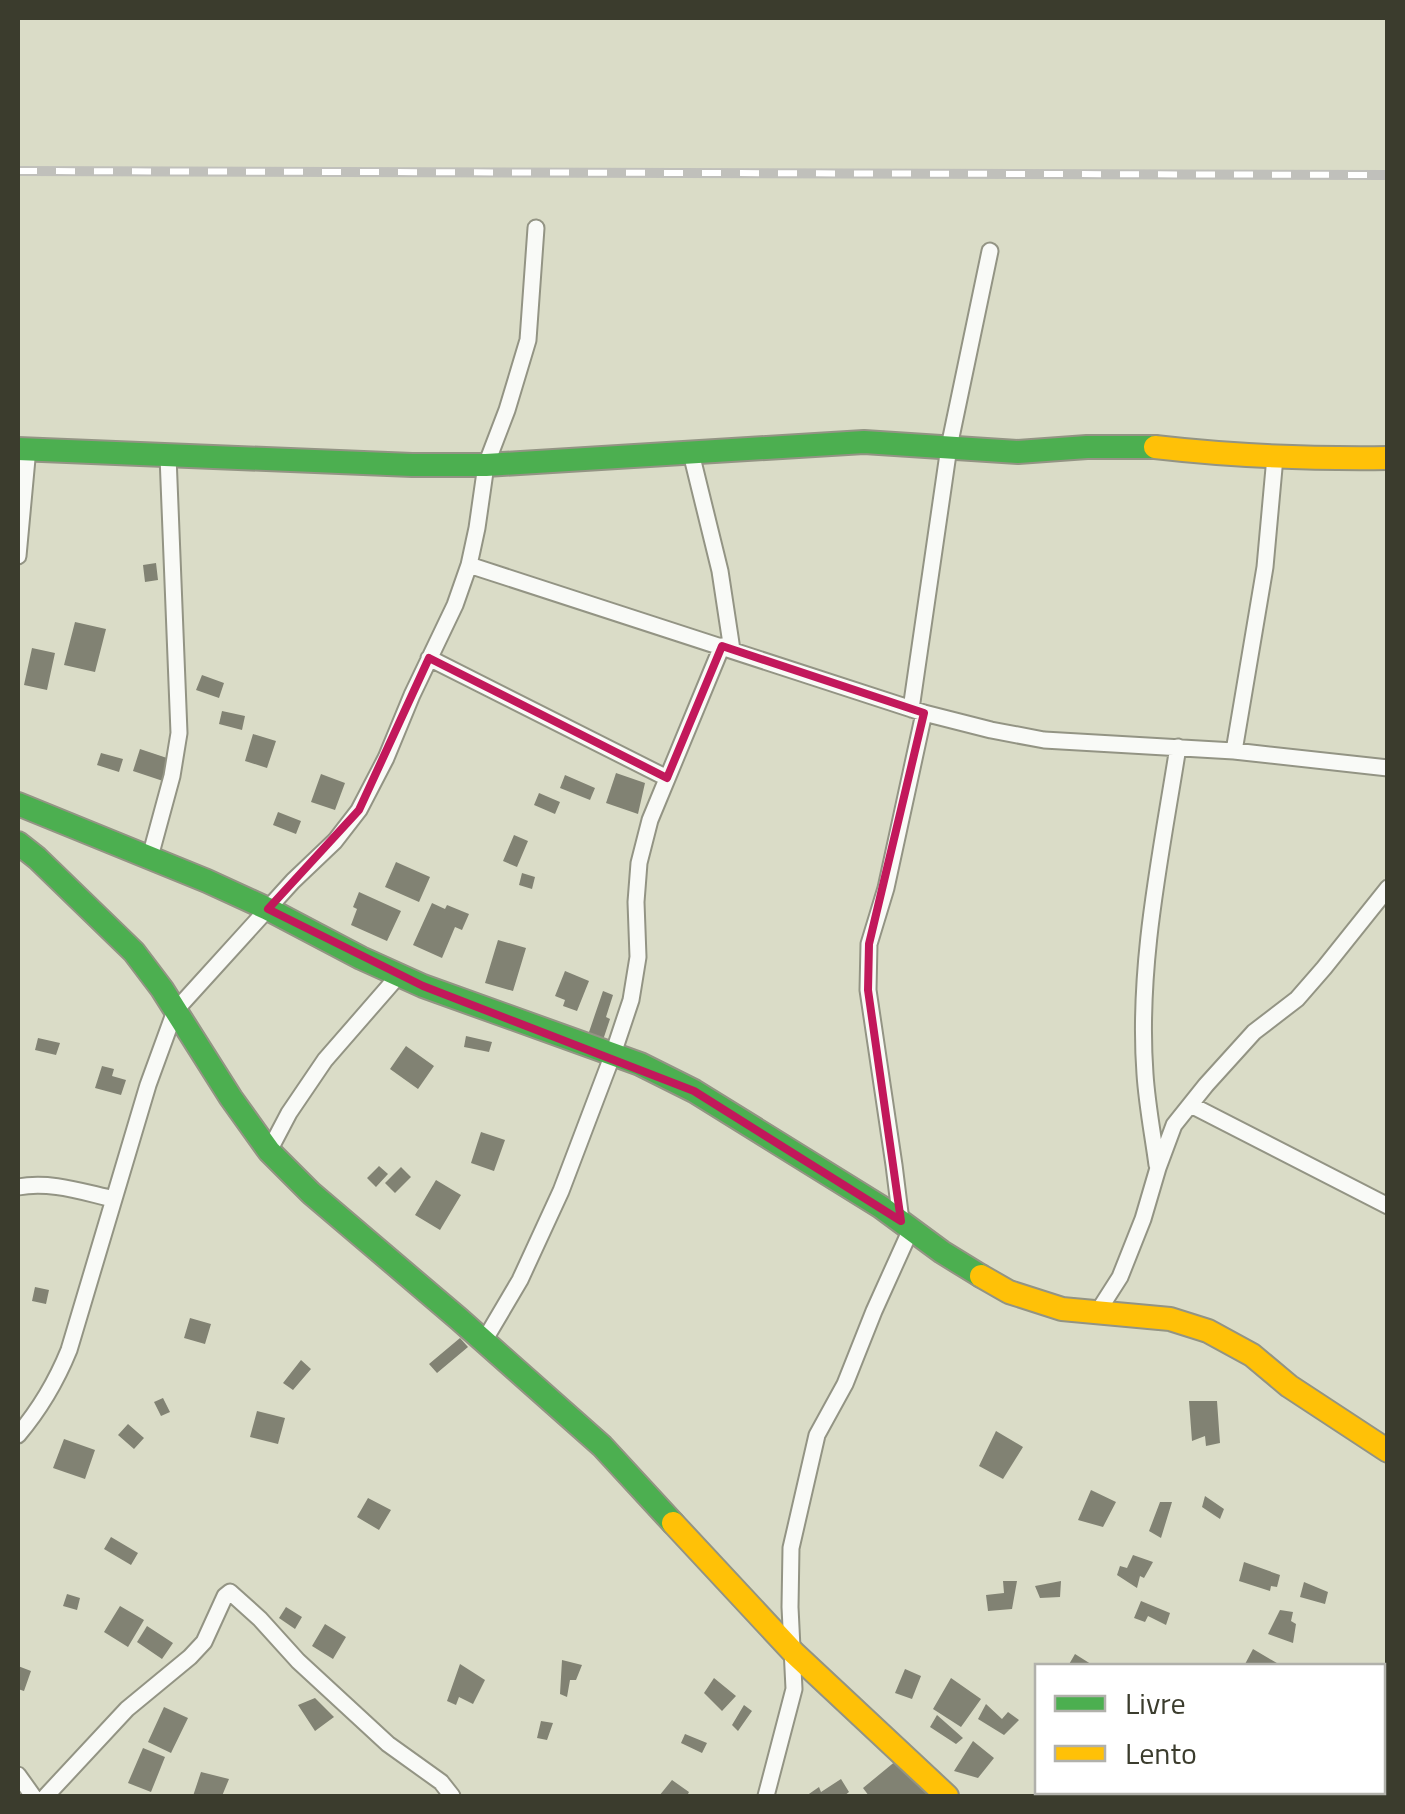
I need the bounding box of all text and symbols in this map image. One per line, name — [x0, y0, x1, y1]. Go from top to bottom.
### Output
legend — [1035, 1664, 1385, 1794]
text: Livre — [1125, 1680, 1186, 1726]
text: Lento — [1125, 1730, 1197, 1776]

